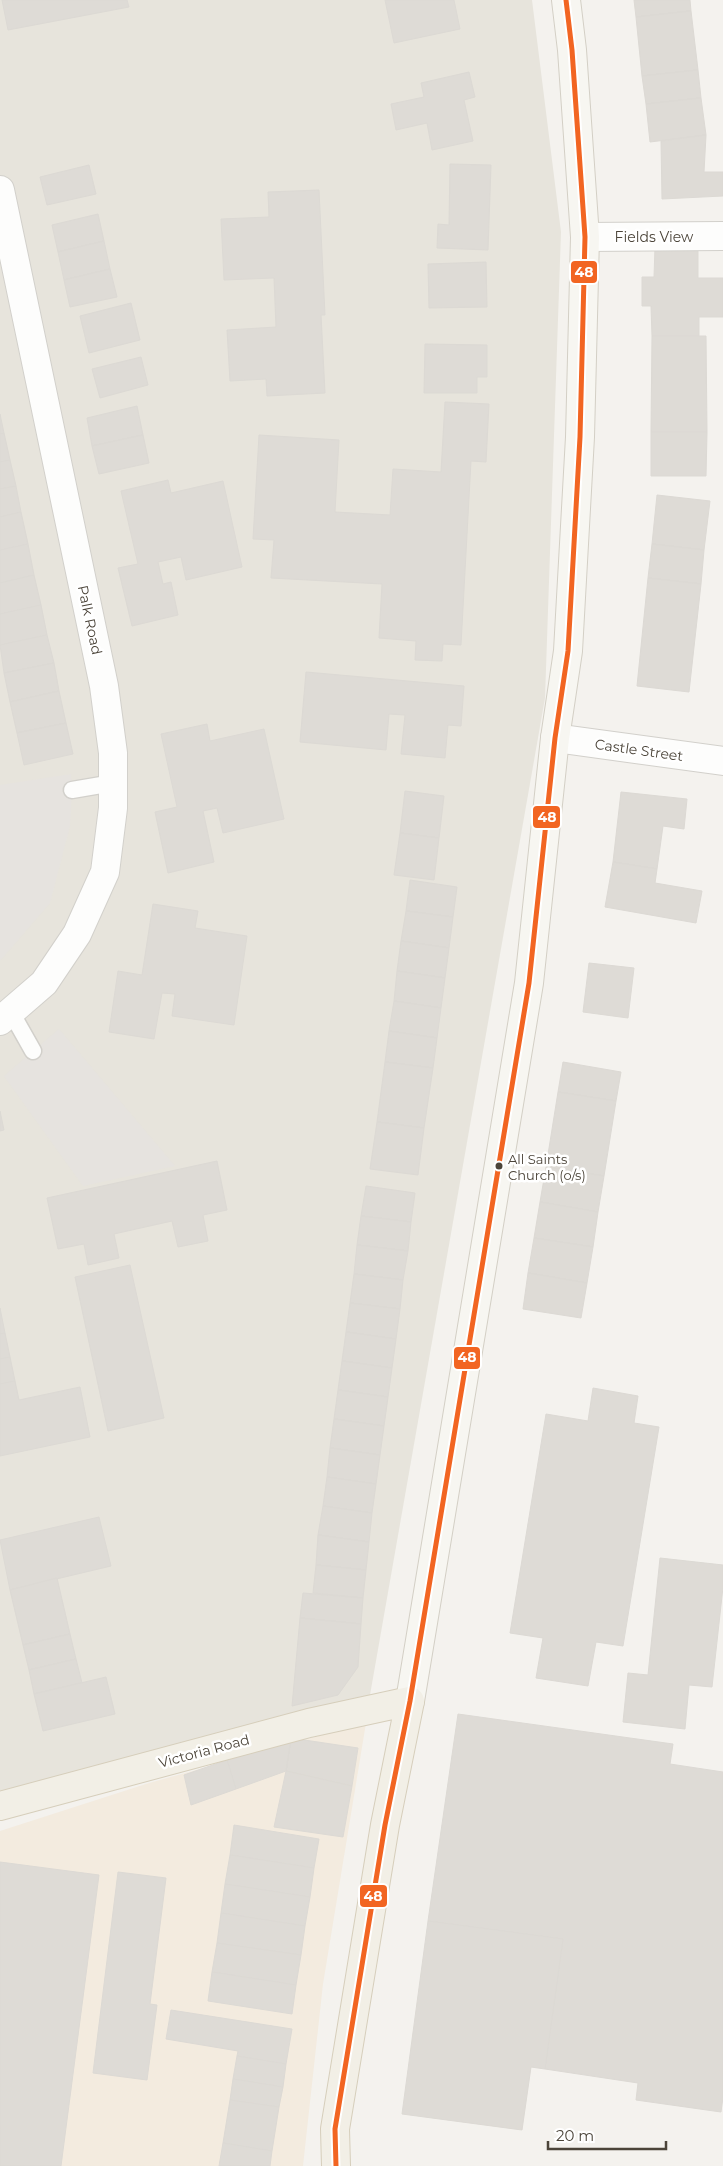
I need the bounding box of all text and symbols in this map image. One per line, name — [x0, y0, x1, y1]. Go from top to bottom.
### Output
street label: Fields View — [615, 228, 694, 246]
line badge: 48 — [570, 260, 598, 284]
text: 48 — [574, 263, 594, 281]
street label: Palk Road — [74, 584, 106, 656]
street label: Castle Street — [594, 735, 685, 765]
line badge: 48 — [532, 805, 561, 829]
text: 48 — [537, 808, 557, 826]
place label: All Saints Church (o/s) — [508, 1151, 586, 1183]
marker: All Saints Church (o/s) — [494, 1161, 504, 1171]
line badge: 48 — [453, 1346, 481, 1370]
text: 48 — [457, 1348, 477, 1366]
street label: Victoria Road — [157, 1730, 251, 1772]
line badge: 48 — [359, 1884, 388, 1908]
text: 48 — [363, 1887, 383, 1905]
scale bar — [548, 2118, 666, 2150]
text: 20 m — [556, 2126, 594, 2145]

